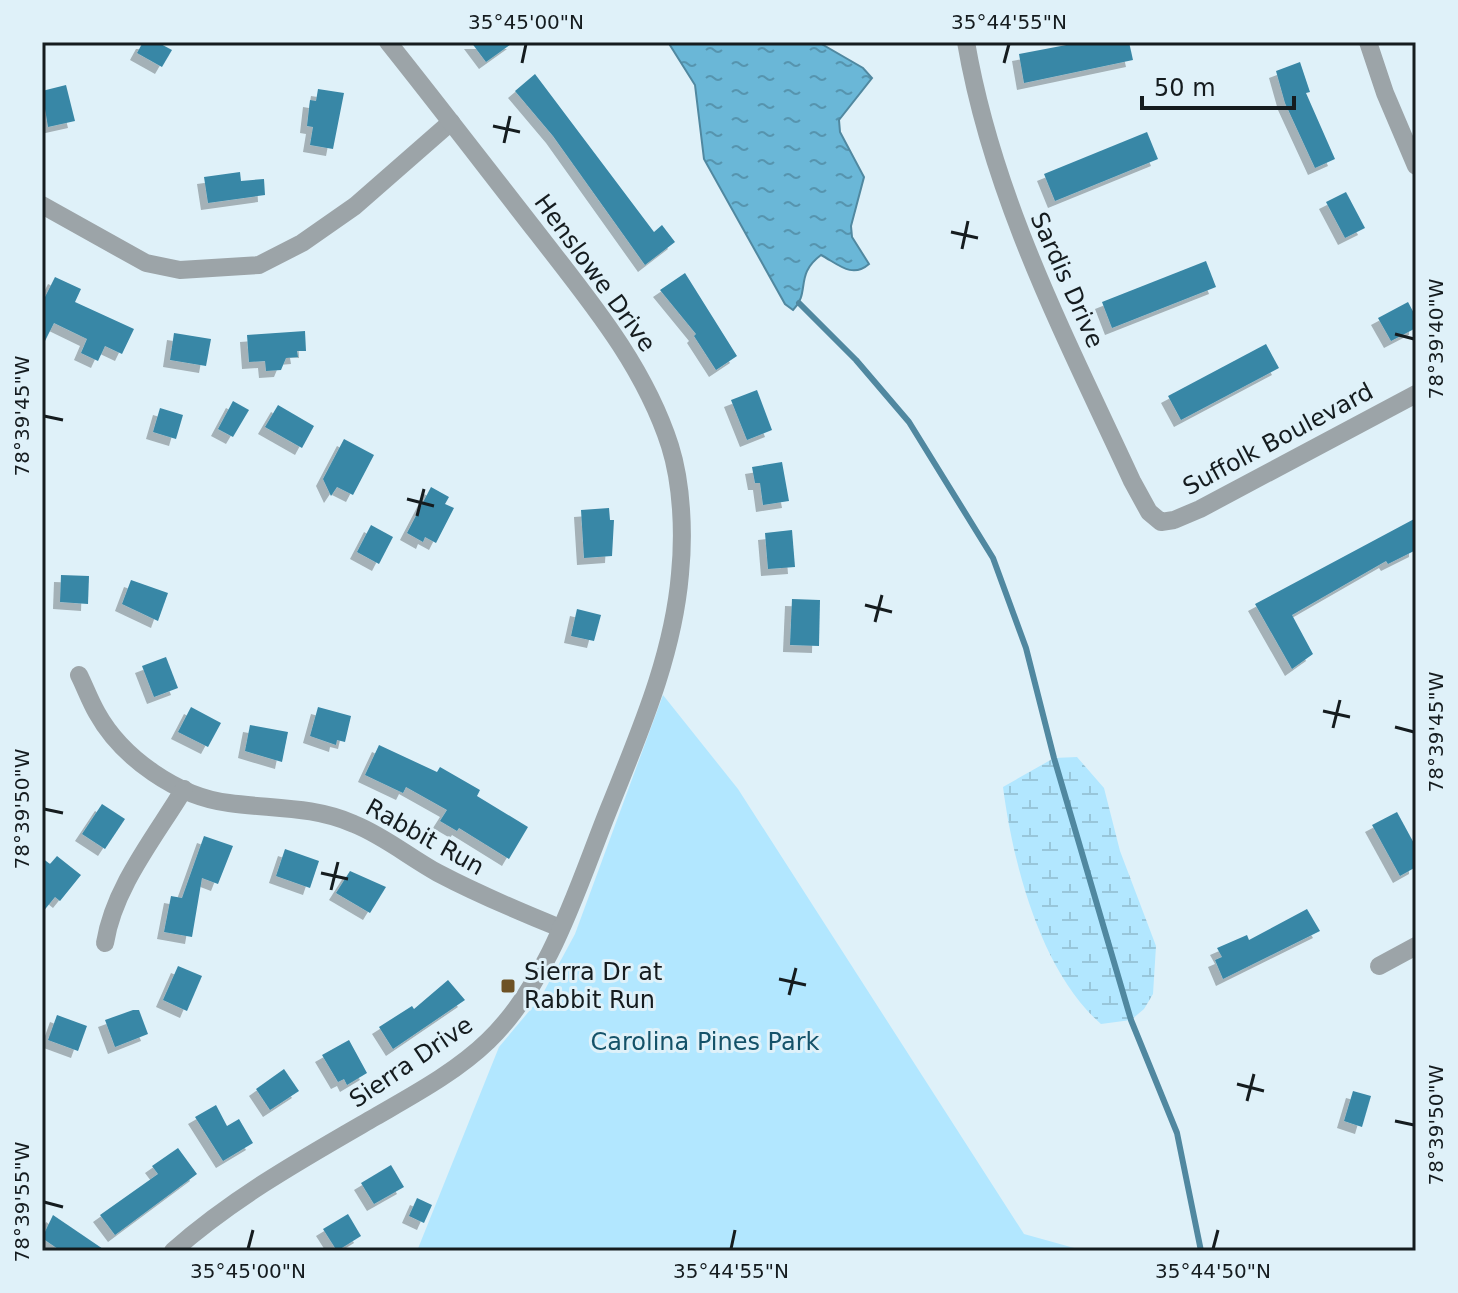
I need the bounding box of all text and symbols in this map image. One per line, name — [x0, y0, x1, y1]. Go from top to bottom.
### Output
text: 35°45'00"N — [468, 10, 584, 34]
text: 35°44'55"N — [951, 10, 1067, 34]
scale bar — [1142, 60, 1294, 110]
text: 50 m — [1154, 74, 1216, 102]
street label: Henslowe Drive — [528, 189, 662, 357]
street label: Sardis Drive — [1025, 208, 1109, 352]
text: 78°39'40"W — [1424, 278, 1448, 399]
text: 78°39'45"W — [10, 355, 34, 476]
street label: Suffolk Boulevard — [1178, 377, 1378, 501]
text: 78°39'45"W — [1424, 671, 1448, 792]
text: 78°39'50"W — [10, 748, 34, 869]
street label: Rabbit Run — [361, 793, 489, 881]
place label: Sierra Dr at Rabbit Run — [524, 958, 662, 1014]
marker: Sierra Dr at Rabbit Run — [499, 977, 517, 995]
street label: Sierra Drive — [344, 1011, 478, 1113]
park label: Carolina Pines Park — [591, 1028, 820, 1056]
text: 78°39'50"W — [1424, 1064, 1448, 1185]
text: 78°39'55"W — [10, 1141, 34, 1262]
text: 35°45'00"N — [190, 1259, 306, 1283]
text: 35°44'55"N — [673, 1259, 789, 1283]
text: 35°44'50"N — [1155, 1259, 1271, 1283]

